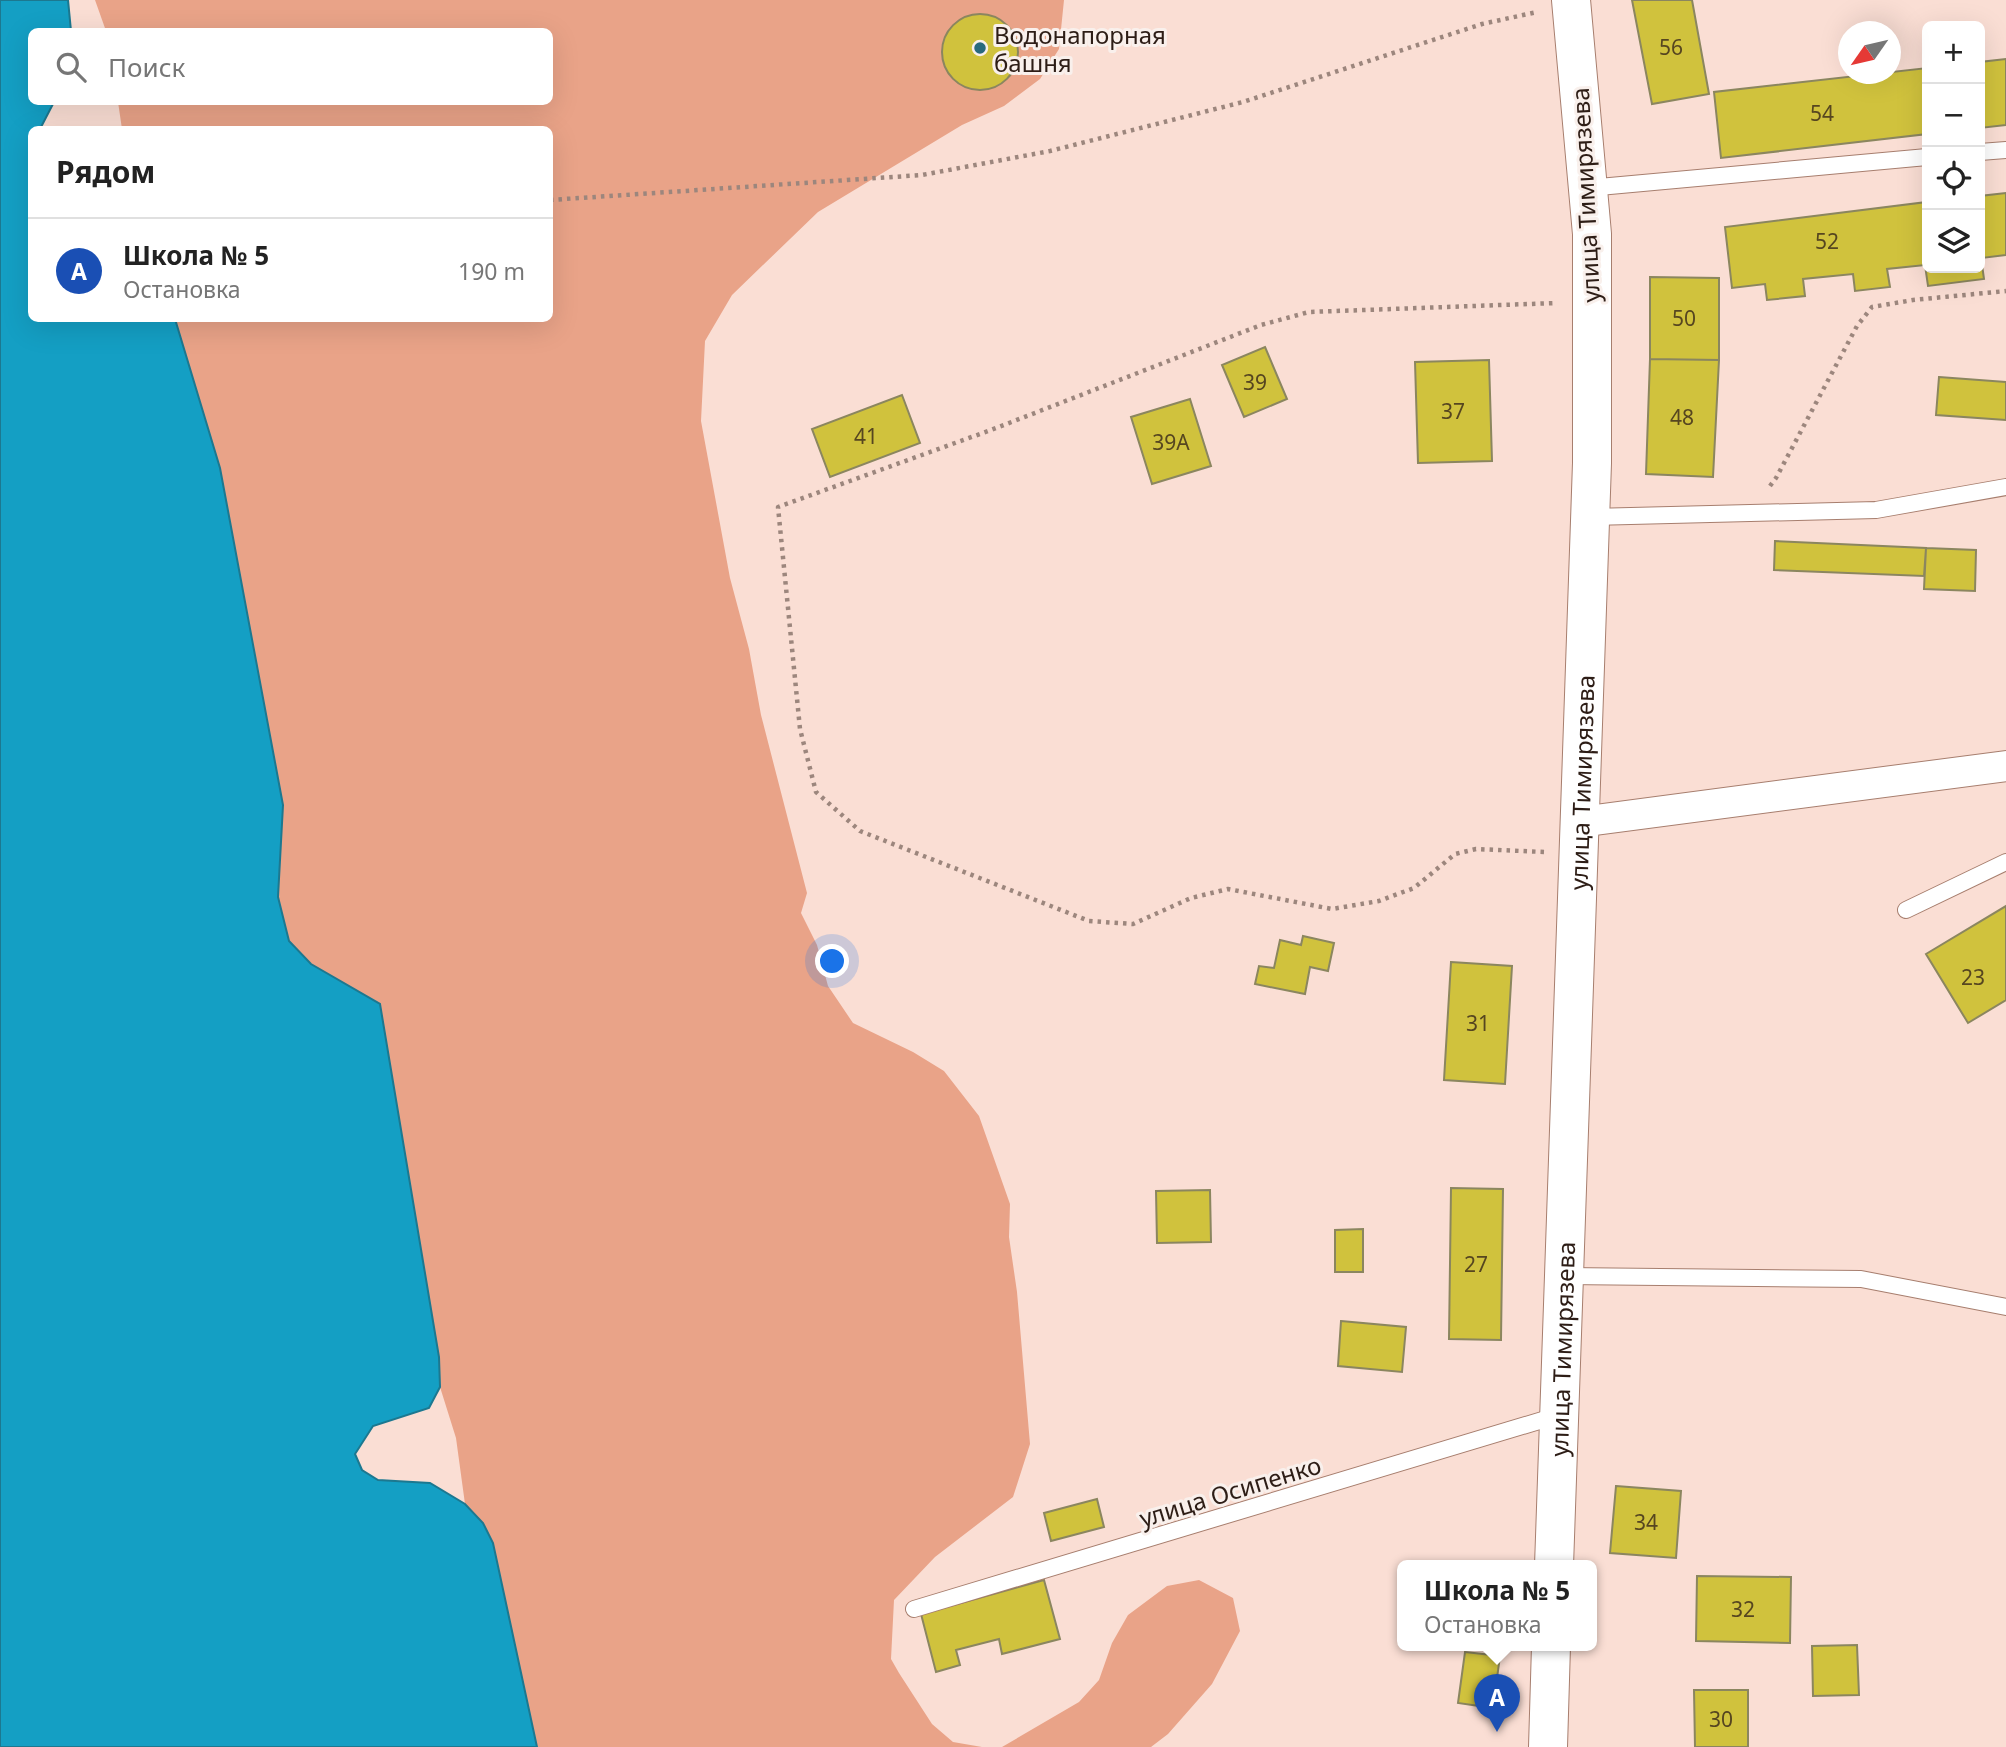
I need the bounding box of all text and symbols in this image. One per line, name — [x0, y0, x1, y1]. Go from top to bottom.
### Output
place label: Водонапорная башня — [994, 18, 1166, 79]
north arrow — [1838, 21, 1901, 84]
map controls — [1922, 21, 1985, 273]
button: + — [1922, 21, 1985, 84]
search box — [28, 28, 553, 105]
house number: 56 — [1659, 33, 1683, 61]
marker: Водонапорная башня — [972, 40, 988, 56]
icon: search — [52, 48, 90, 86]
text: Поиск — [108, 49, 185, 85]
button: − — [1922, 84, 1985, 147]
street label: улица Тимирязева — [1563, 87, 1607, 303]
house number: 54 — [1810, 99, 1834, 127]
button: locate — [1922, 147, 1985, 210]
text: Рядом — [56, 151, 155, 192]
button: layers — [1922, 210, 1985, 273]
house number: 52 — [1815, 227, 1839, 255]
text: Школа № 5 — [123, 237, 269, 273]
text: A — [71, 255, 87, 287]
text: 190 m — [458, 255, 525, 287]
text: Остановка — [123, 273, 241, 305]
house number: 50 — [1672, 304, 1696, 332]
house number: 39 — [1243, 368, 1267, 396]
house number: 37 — [1441, 397, 1465, 425]
house number: 48 — [1670, 403, 1694, 431]
house number: 41 — [854, 422, 878, 450]
house number: 39А — [1152, 428, 1190, 456]
street label: улица Тимирязева — [1561, 674, 1601, 891]
your location — [815, 944, 849, 978]
house number: 23 — [1961, 963, 1985, 991]
house number: 31 — [1466, 1009, 1490, 1037]
street label: улица Тимирязева — [1541, 1241, 1582, 1457]
house number: 27 — [1464, 1250, 1488, 1278]
street label: улица Осипенко — [1135, 1448, 1325, 1534]
house number: 34 — [1634, 1508, 1658, 1536]
popup — [1397, 1560, 1597, 1651]
text: Школа № 5 — [1424, 1572, 1570, 1608]
house number: 32 — [1731, 1595, 1755, 1623]
text: Остановка — [1424, 1608, 1542, 1640]
pin: A — [1474, 1674, 1520, 1732]
house number: 30 — [1709, 1705, 1733, 1733]

